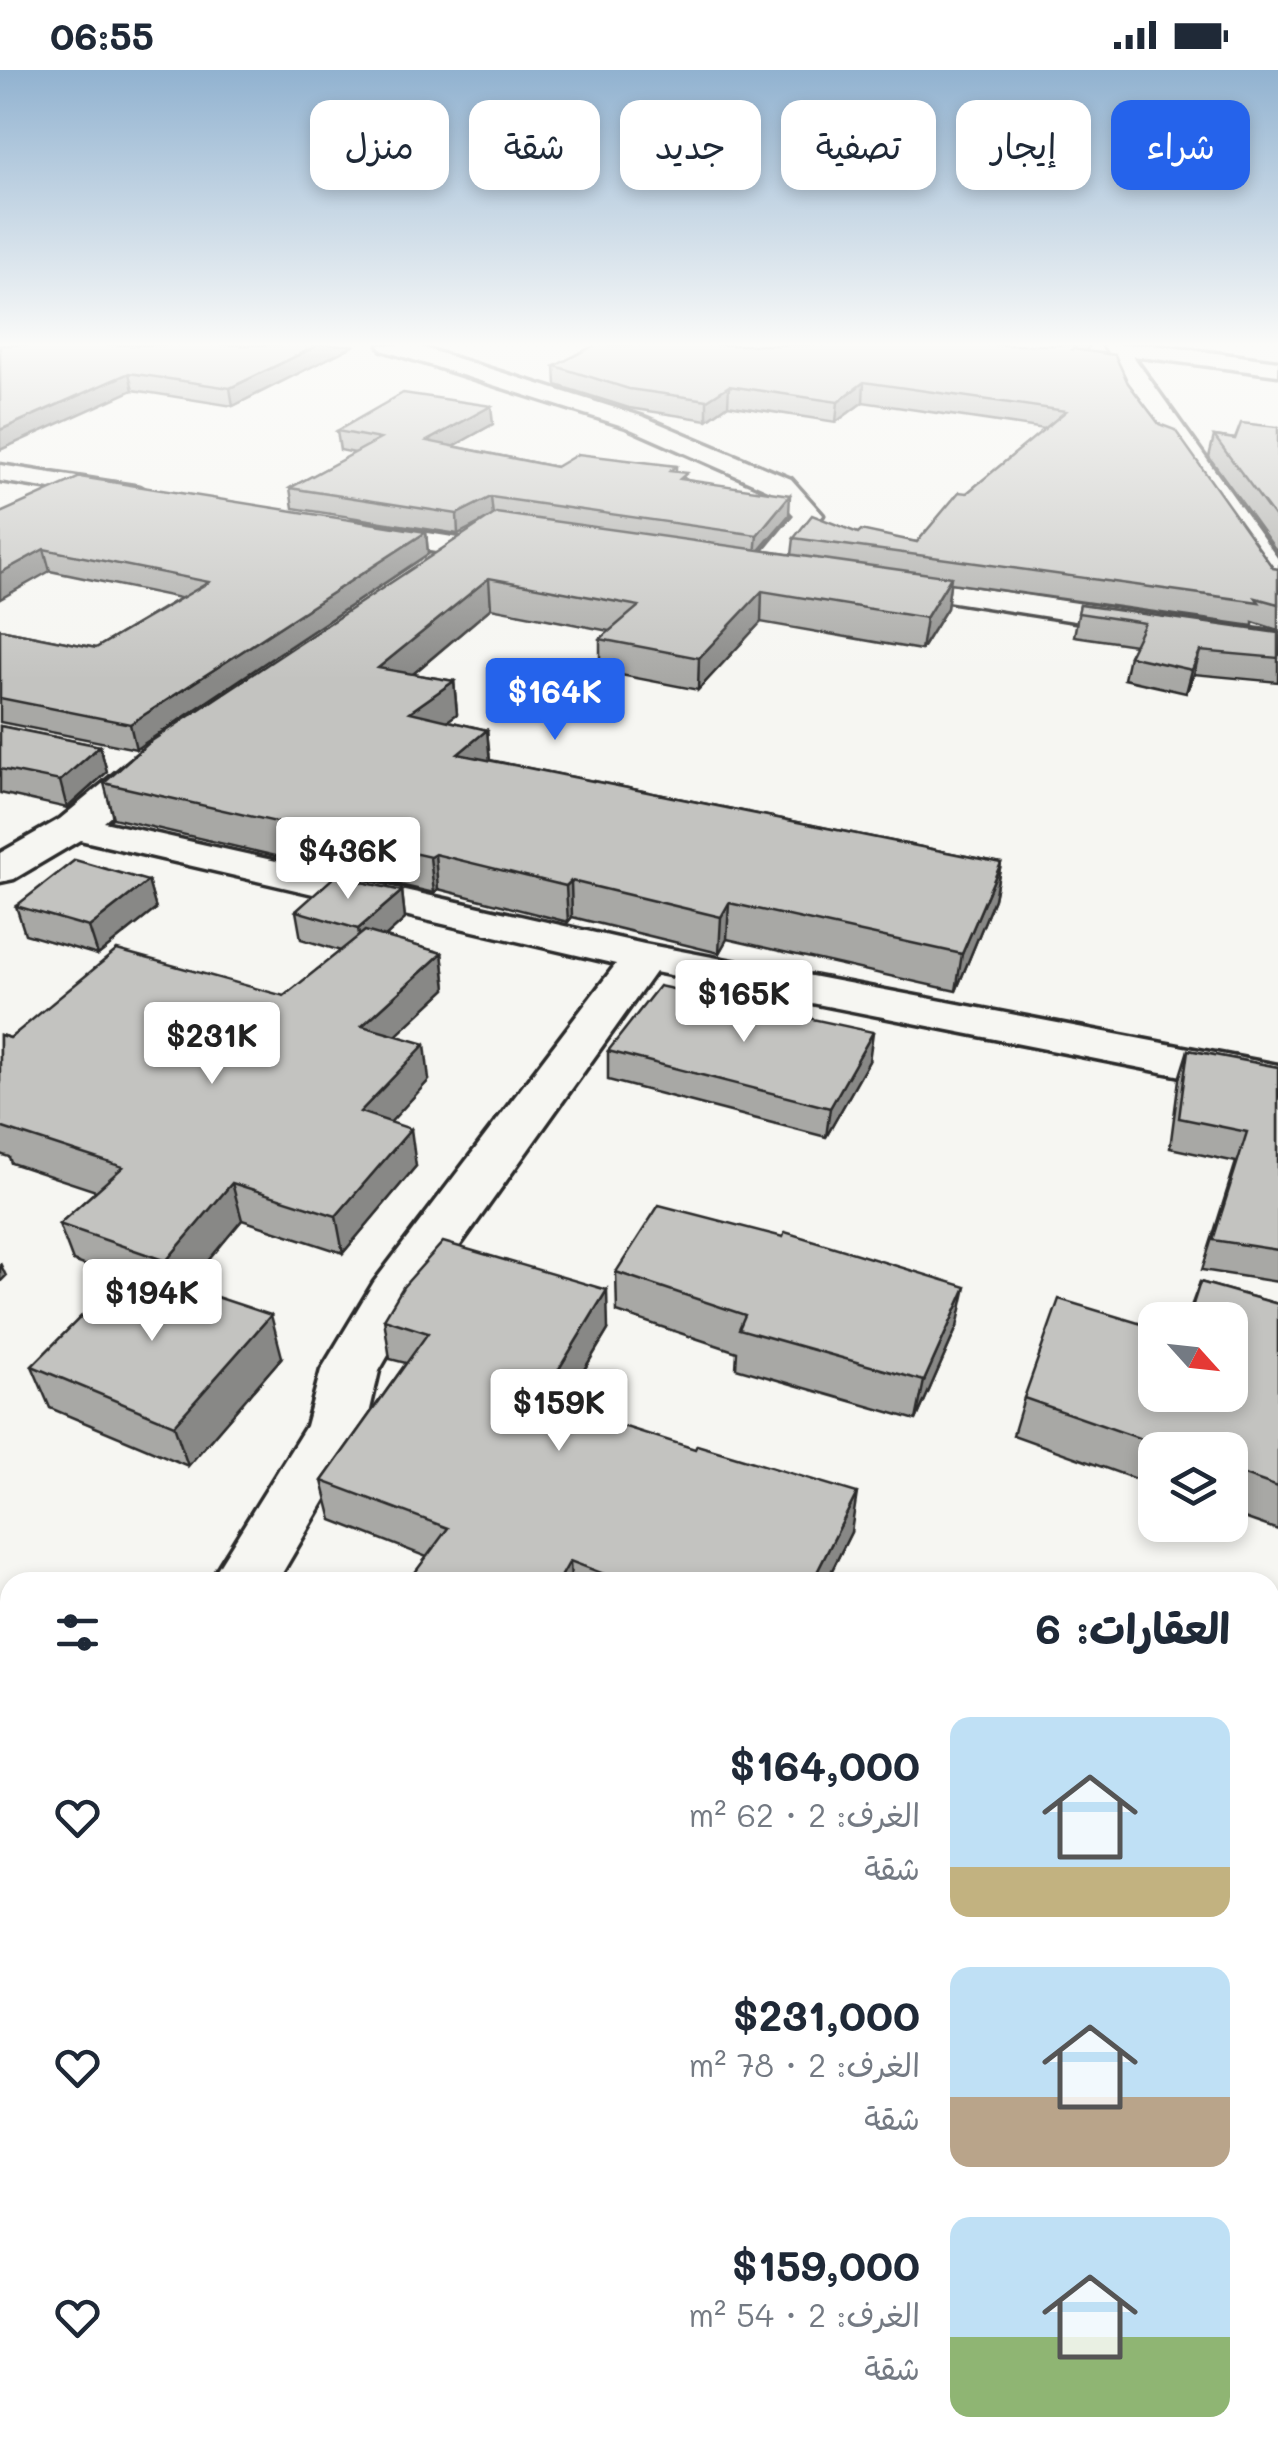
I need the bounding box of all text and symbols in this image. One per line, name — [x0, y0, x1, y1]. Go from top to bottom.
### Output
text: 06:55 — [50, 10, 154, 60]
chip: منزل — [310, 100, 449, 190]
chip: شقة — [469, 100, 600, 190]
chip: جديد — [620, 100, 761, 190]
chip: تصفية — [781, 100, 936, 190]
chip: إيجار — [956, 100, 1091, 190]
chip: شراء — [1111, 100, 1250, 190]
pin: $164K — [485, 658, 625, 743]
text: $164K — [508, 669, 602, 711]
pin: $436K — [278, 817, 418, 902]
text: $436K — [298, 828, 398, 870]
pin: $165K — [674, 960, 814, 1045]
text: $165K — [697, 971, 791, 1013]
pin: $231K — [142, 1002, 282, 1087]
text: $231K — [166, 1013, 258, 1055]
pin: $194K — [82, 1259, 222, 1344]
text: $194K — [105, 1270, 199, 1312]
north arrow — [1138, 1302, 1248, 1412]
map controls — [1138, 1302, 1248, 1542]
pin: $159K — [489, 1369, 629, 1454]
text: $159K — [513, 1380, 605, 1422]
button: layers — [1138, 1432, 1248, 1542]
text: العقارات: 6 — [1035, 1600, 1230, 1655]
icon: filters — [50, 1605, 105, 1660]
text: $164,000 — [729, 1737, 920, 1792]
icon: home — [1030, 1757, 1150, 1877]
icon: heart — [50, 1790, 105, 1845]
text: الغرف: 2 · 62 m² — [689, 1793, 920, 1835]
text: شقة — [864, 1846, 920, 1888]
text: $231,000 — [733, 1987, 920, 2042]
icon: home — [1030, 2007, 1150, 2127]
icon: heart — [50, 2040, 105, 2095]
text: الغرف: 2 · 78 m² — [689, 2043, 920, 2085]
text: شقة — [864, 2096, 920, 2138]
text: $159,000 — [732, 2237, 920, 2292]
icon: home — [1030, 2257, 1150, 2377]
icon: heart — [50, 2290, 105, 2345]
text: الغرف: 2 · 54 m² — [688, 2293, 920, 2335]
text: شقة — [864, 2346, 920, 2388]

